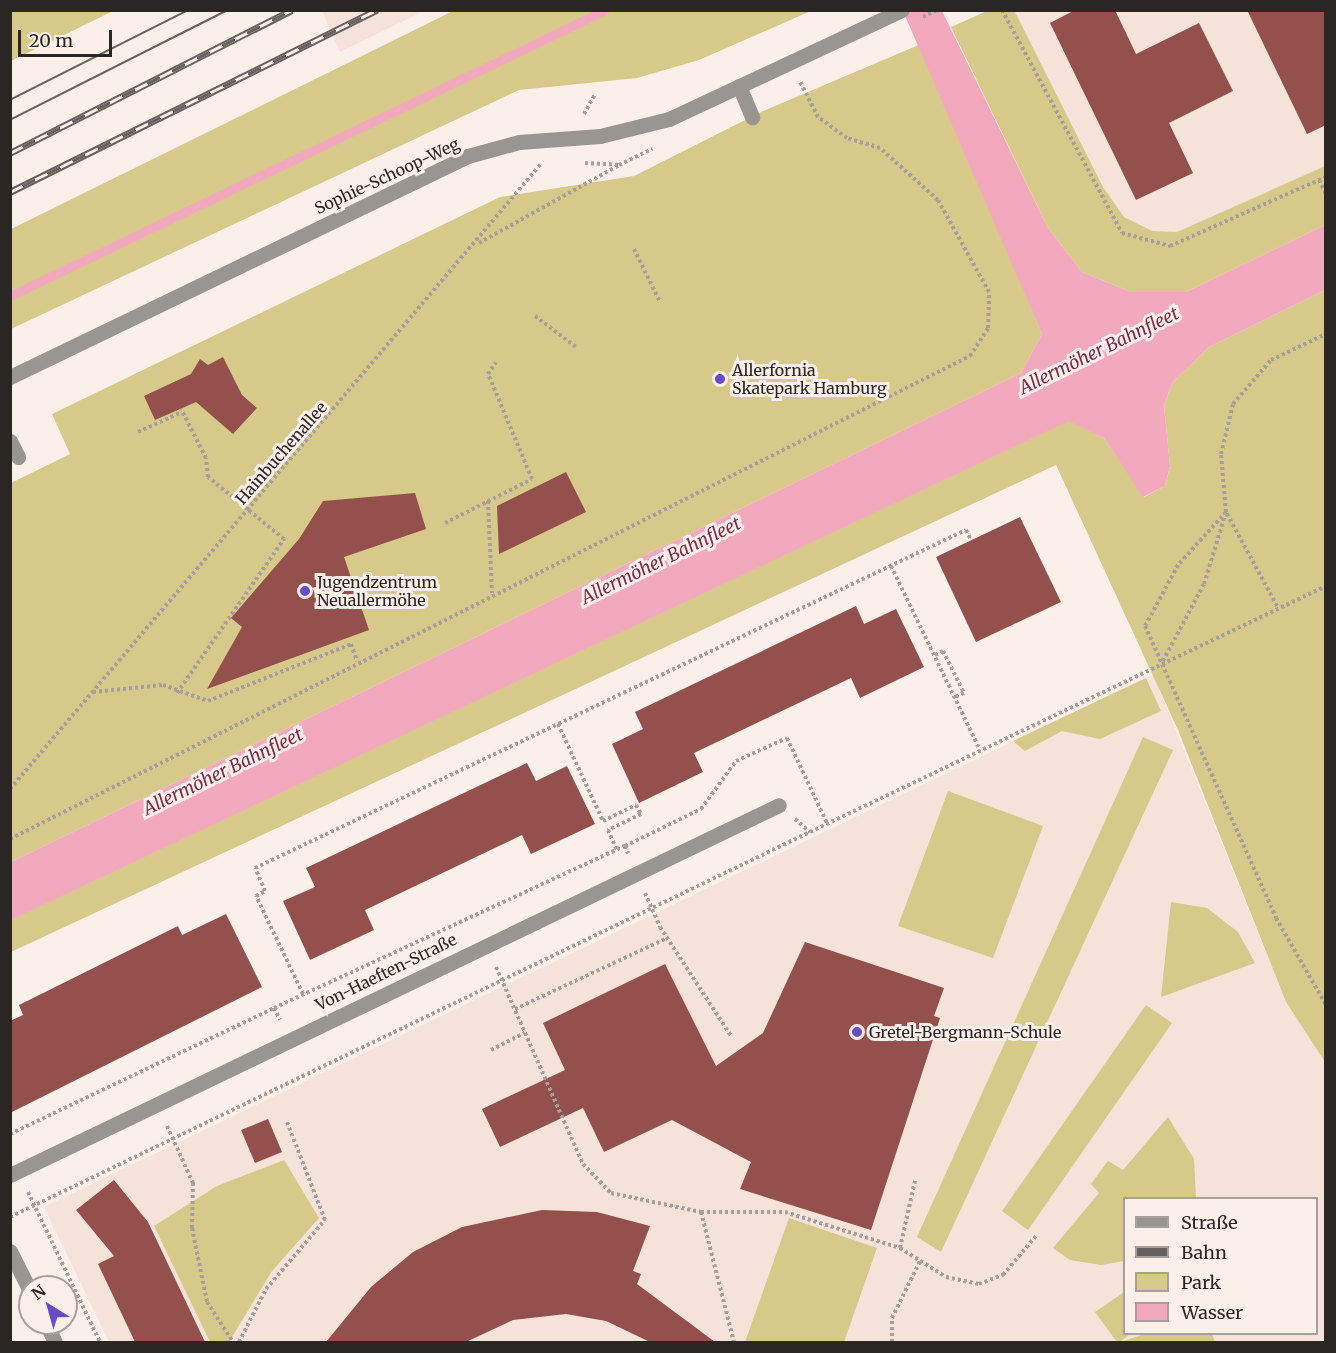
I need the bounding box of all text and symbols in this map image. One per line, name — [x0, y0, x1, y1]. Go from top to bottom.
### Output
scale bar — [21, 18, 116, 56]
text: 20 m — [29, 29, 73, 52]
street label: Sophie-Schoop-Weg — [312, 134, 462, 218]
water label: Allermöher Bahnfleet — [1016, 303, 1182, 399]
place label: Allerfornia Skatepark Hamburg — [732, 360, 887, 398]
marker: Allerfornia Skatepark Hamburg — [713, 372, 727, 386]
street label: Hainbuchenallee — [231, 398, 331, 508]
water label: Allermöher Bahnfleet — [578, 513, 744, 609]
place label: Jugendzentrum Neuallermöhe — [317, 572, 437, 610]
marker: Jugendzentrum Neuallermöhe — [298, 584, 312, 598]
water label: Allermöher Bahnfleet — [140, 724, 306, 820]
street label: Von-Haeften-Straße — [312, 929, 460, 1015]
place label: Gretel-Bergmann-Schule — [869, 1022, 1061, 1042]
marker: Gretel-Bergmann-Schule — [850, 1025, 864, 1039]
legend — [1123, 1197, 1318, 1335]
text: Straße — [1181, 1211, 1238, 1234]
text: Bahn — [1181, 1241, 1227, 1264]
text: Park — [1181, 1271, 1221, 1294]
north arrow — [18, 1275, 78, 1335]
text: N — [27, 1280, 49, 1304]
text: Wasser — [1181, 1301, 1243, 1324]

